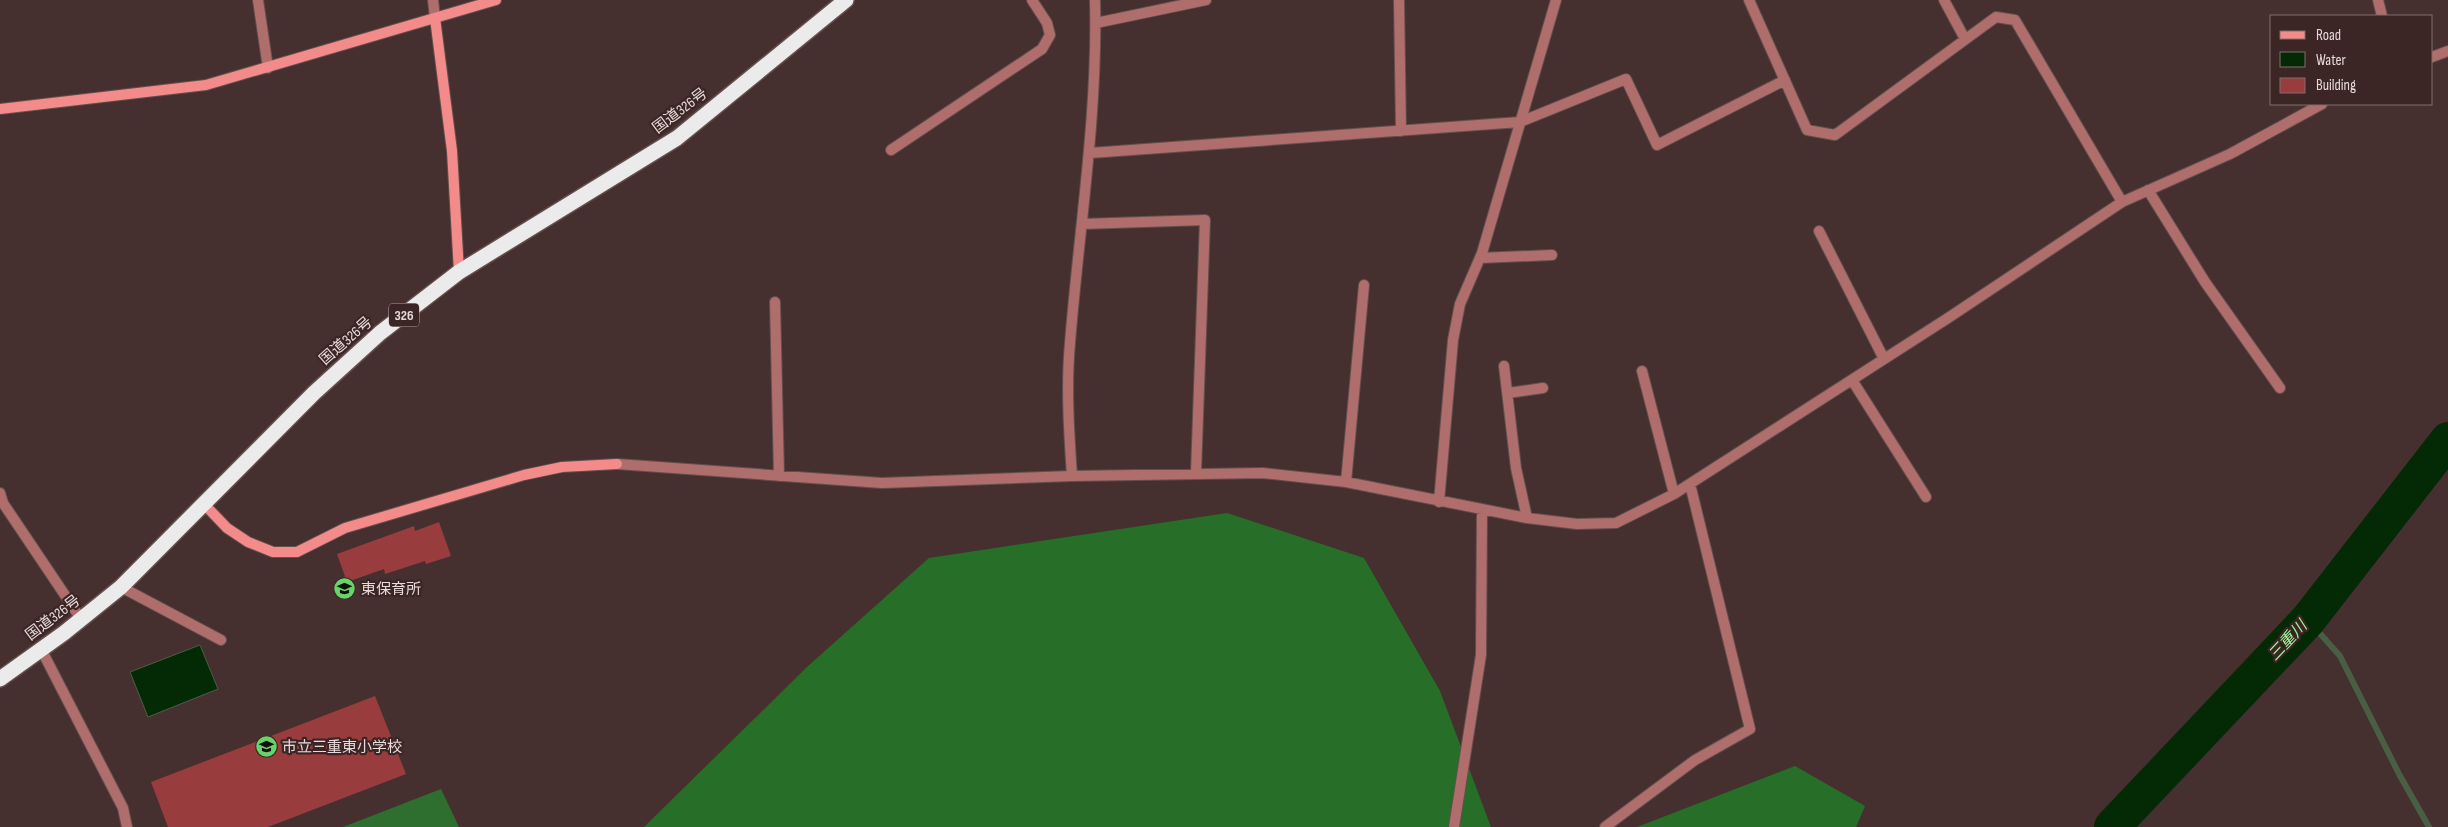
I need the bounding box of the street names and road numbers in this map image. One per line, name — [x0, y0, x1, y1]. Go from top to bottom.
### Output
street label: 国道326号 — [649, 84, 711, 138]
road number: 326 — [389, 304, 419, 326]
street label: 国道326号 — [316, 313, 376, 369]
street label: 国道326号 — [22, 591, 84, 645]

